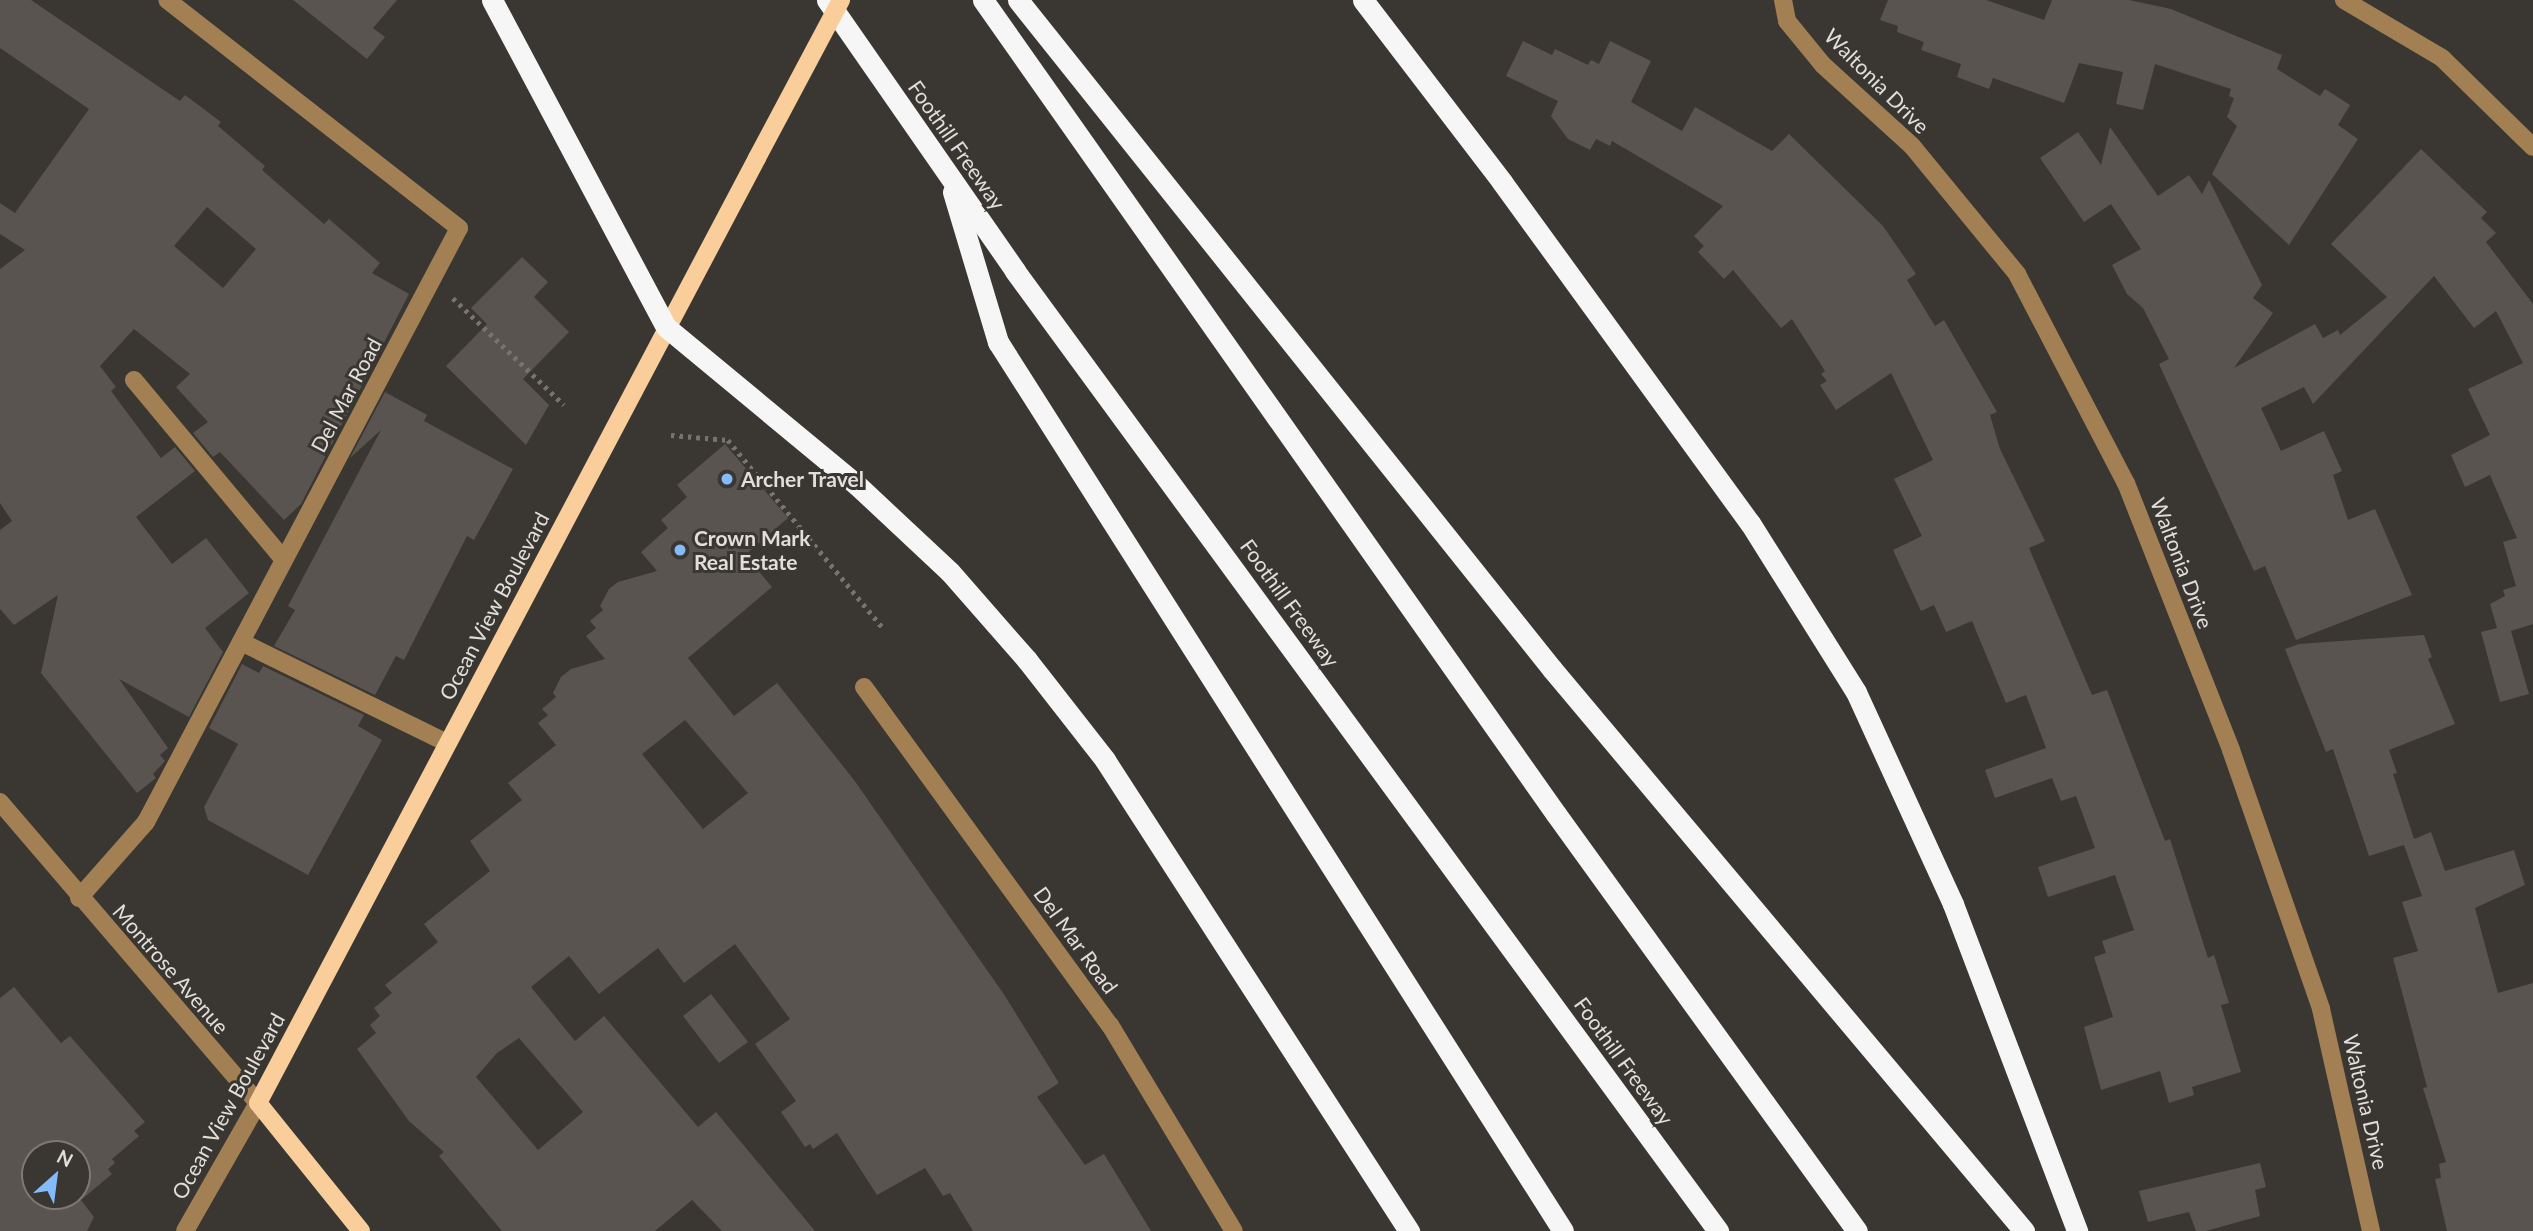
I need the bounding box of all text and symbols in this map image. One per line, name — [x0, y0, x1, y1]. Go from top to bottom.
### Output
street label: Waltonia Drive — [1819, 23, 1935, 139]
street label: Foothill Freeway — [903, 76, 1011, 214]
street label: Del Mar Road — [305, 333, 387, 457]
place label: Archer Travel — [741, 466, 865, 492]
marker: Archer Travel — [719, 471, 735, 487]
street label: Waltonia Drive — [2146, 494, 2218, 632]
street label: Ocean View Boulevard — [434, 507, 554, 705]
place label: Crown Mark Real Estate — [694, 525, 810, 575]
street label: Foothill Freeway — [1235, 534, 1345, 672]
marker: Crown Mark Real Estate — [672, 542, 688, 558]
street label: Del Mar Road — [1029, 881, 1123, 999]
street label: Montrose Avenue — [108, 899, 234, 1039]
street label: Foothill Freeway — [1569, 992, 1679, 1130]
street label: Ocean View Boulevard — [166, 1008, 290, 1204]
street label: Waltonia Drive — [2338, 1032, 2394, 1172]
north arrow — [21, 1140, 91, 1210]
text: N — [53, 1144, 77, 1171]

